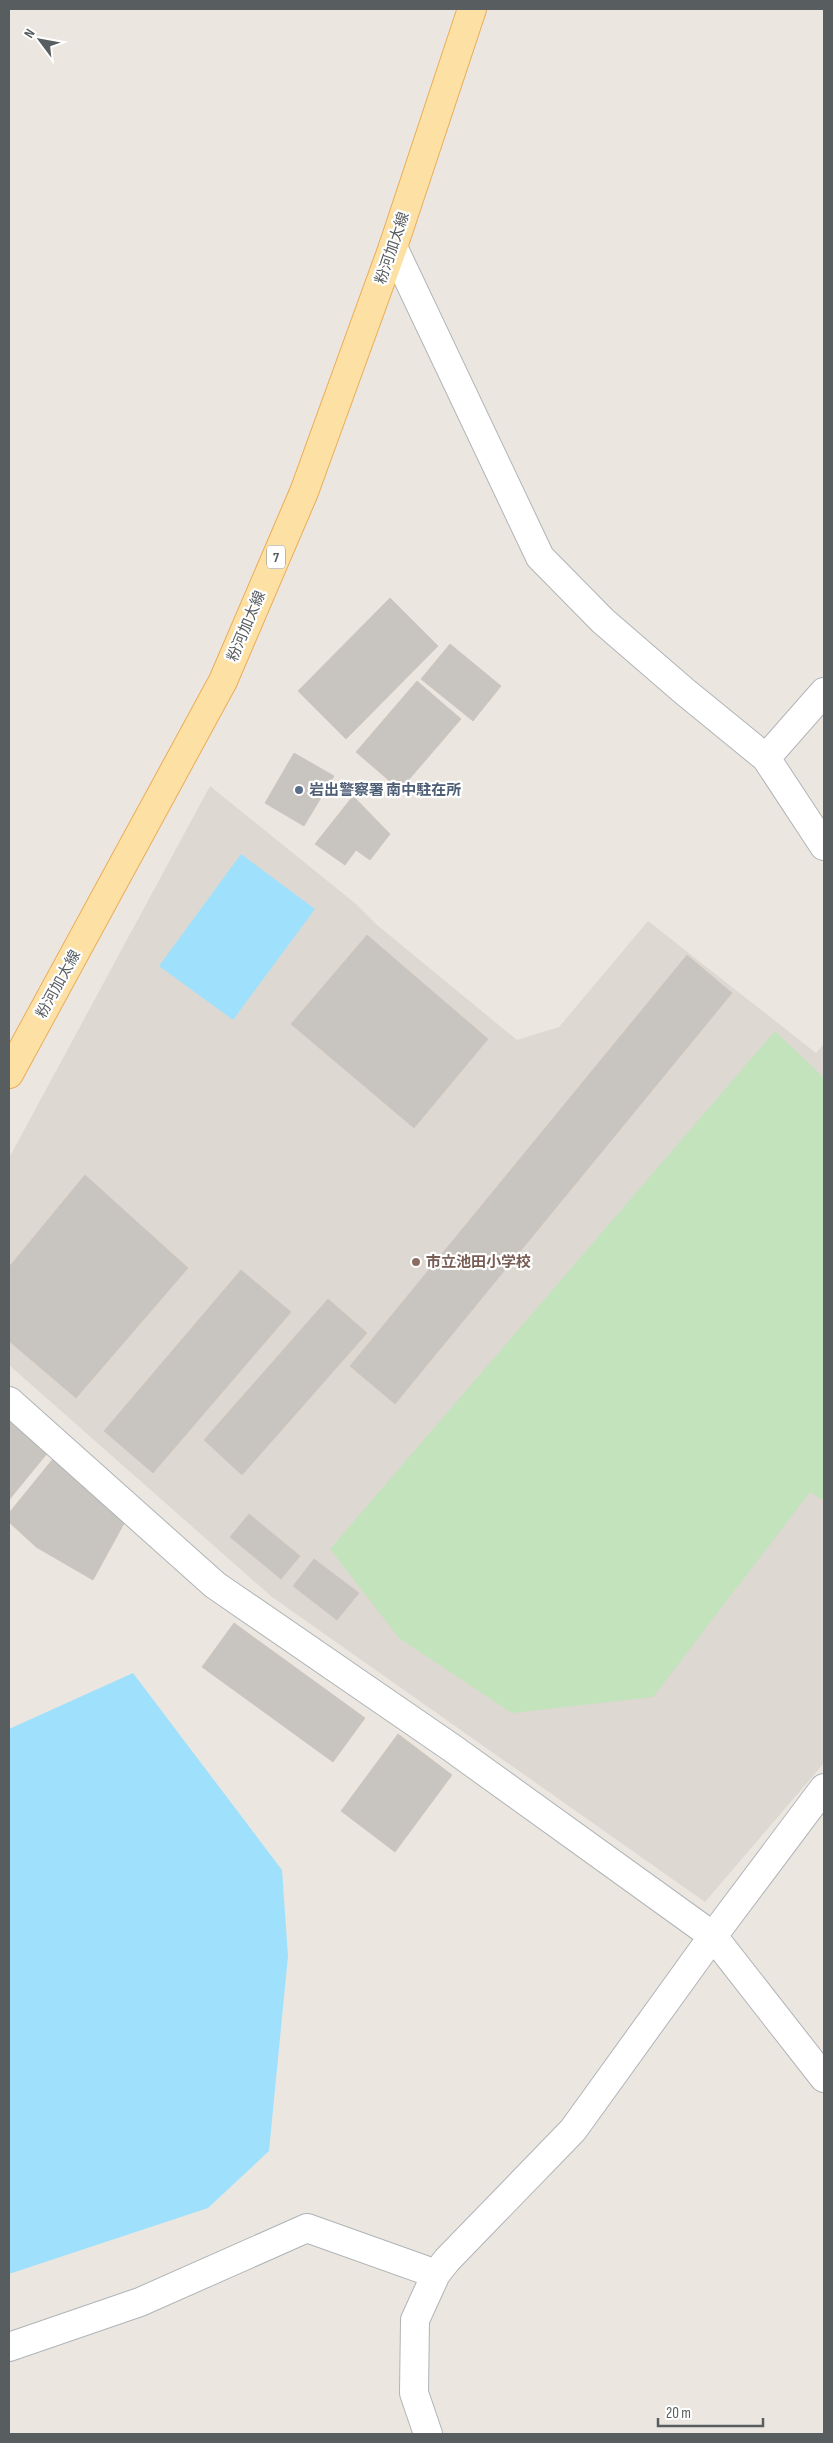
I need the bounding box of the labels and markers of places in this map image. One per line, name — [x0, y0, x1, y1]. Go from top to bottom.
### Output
place label: 岩出警察署 南中駐在所 — [309, 781, 461, 800]
marker: 岩出警察署 南中駐在所 — [293, 784, 305, 796]
place label: 市立池田小学校 — [426, 1253, 531, 1272]
marker: 市立池田小学校 — [410, 1256, 422, 1268]

